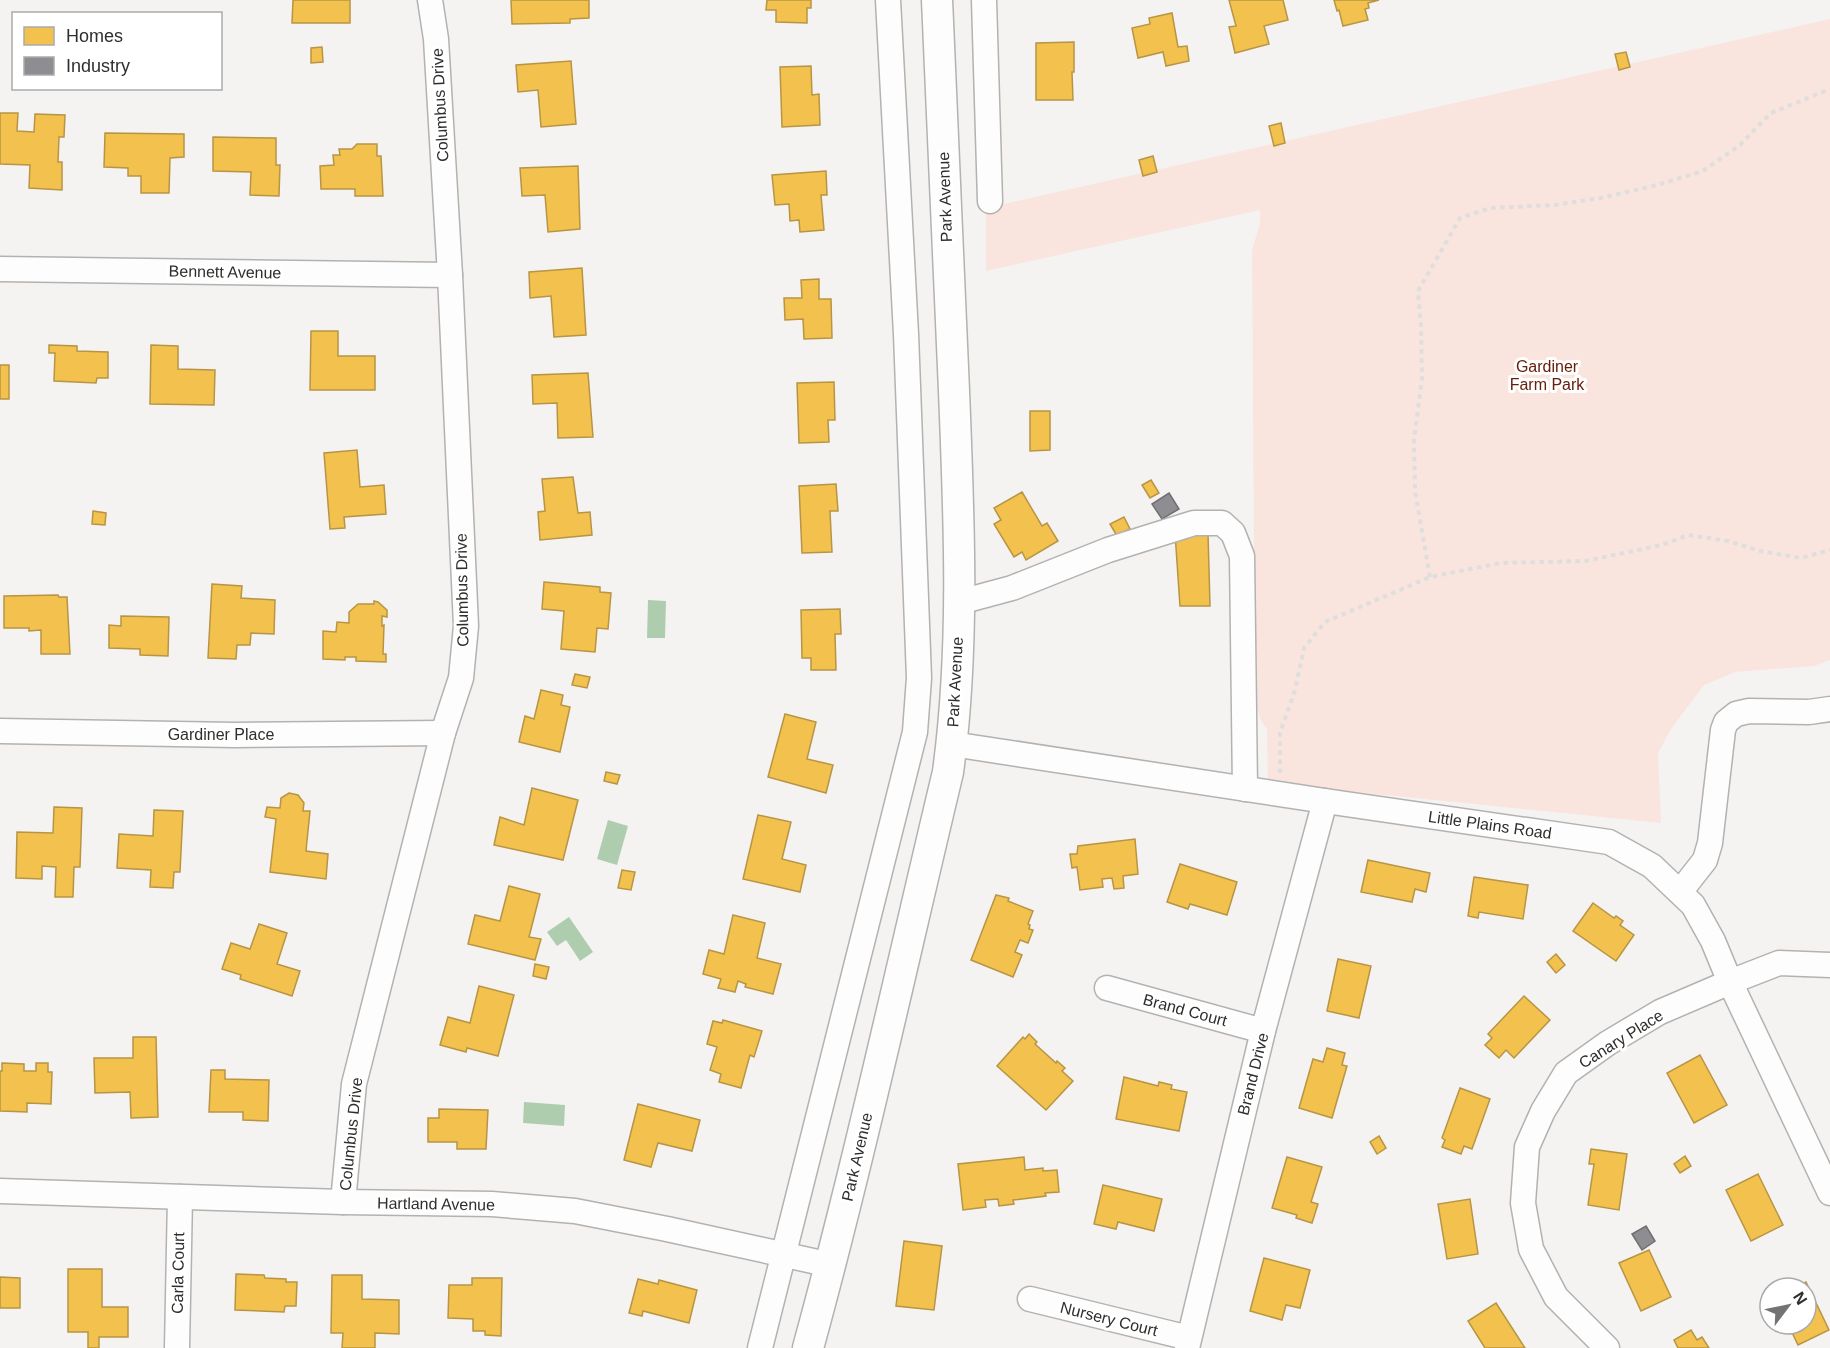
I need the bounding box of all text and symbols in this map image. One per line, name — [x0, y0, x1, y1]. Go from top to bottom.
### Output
legend — [12, 12, 222, 90]
text: Homes — [66, 26, 123, 46]
street label: Columbus Drive — [429, 48, 451, 162]
text: Industry — [66, 56, 130, 76]
street label: Park Avenue — [935, 151, 955, 242]
street label: Bennett Avenue — [169, 263, 282, 281]
park label: Gardiner Farm Park — [1510, 358, 1585, 393]
street label: Columbus Drive — [453, 533, 471, 647]
street label: Park Avenue — [944, 636, 966, 728]
street label: Gardiner Place — [168, 726, 274, 743]
street label: Little Plains Road — [1427, 808, 1553, 842]
street label: Brand Court — [1141, 991, 1229, 1030]
street label: Canary Place — [1576, 1006, 1666, 1072]
street label: Brand Drive — [1235, 1031, 1271, 1117]
street label: Columbus Drive — [337, 1076, 365, 1191]
street label: Park Avenue — [839, 1111, 875, 1203]
street label: Hartland Avenue — [377, 1194, 495, 1214]
street label: Carla Court — [169, 1231, 187, 1314]
north arrow — [1758, 1276, 1818, 1336]
text: N — [1790, 1289, 1811, 1308]
street label: Nursery Court — [1059, 1299, 1160, 1339]

